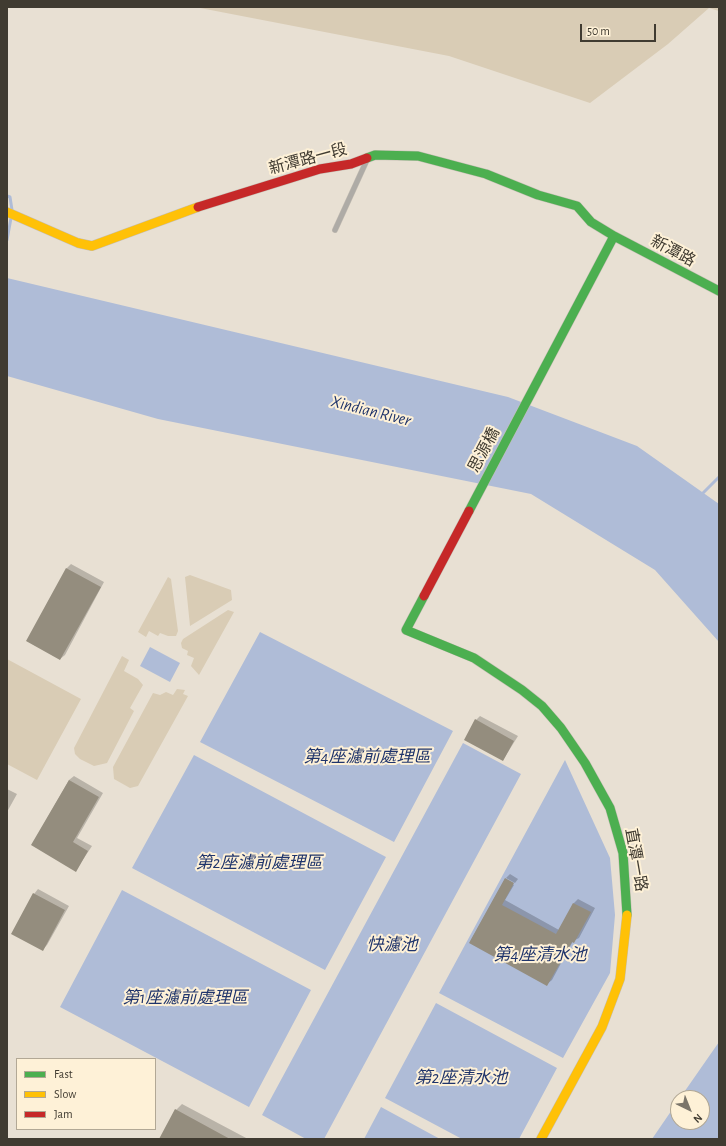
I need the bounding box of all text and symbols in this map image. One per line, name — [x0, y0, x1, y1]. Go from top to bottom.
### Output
scale bar — [582, 16, 658, 42]
text: 50 m — [587, 25, 610, 37]
street label: 新潭路一段 — [267, 139, 349, 179]
street label: 新潭路 — [647, 231, 699, 271]
water label: Xindian River — [329, 391, 413, 431]
street label: 思源橋 — [464, 424, 504, 476]
water label: 第4座濾前處理區 — [303, 747, 431, 767]
street label: 直潭一路 — [621, 827, 651, 893]
water label: 第2座濾前處理區 — [196, 853, 322, 873]
water label: 快濾池 — [367, 935, 417, 955]
water label: 第4座清水池 — [493, 945, 587, 965]
water label: 第1座濾前處理區 — [123, 988, 247, 1008]
legend — [16, 1058, 156, 1130]
text: Fast — [54, 1068, 73, 1080]
water label: 第2座清水池 — [415, 1068, 507, 1088]
text: Slow — [54, 1088, 76, 1100]
north arrow — [670, 1090, 710, 1130]
text: Jam — [54, 1108, 73, 1120]
text: N — [691, 1112, 704, 1125]

